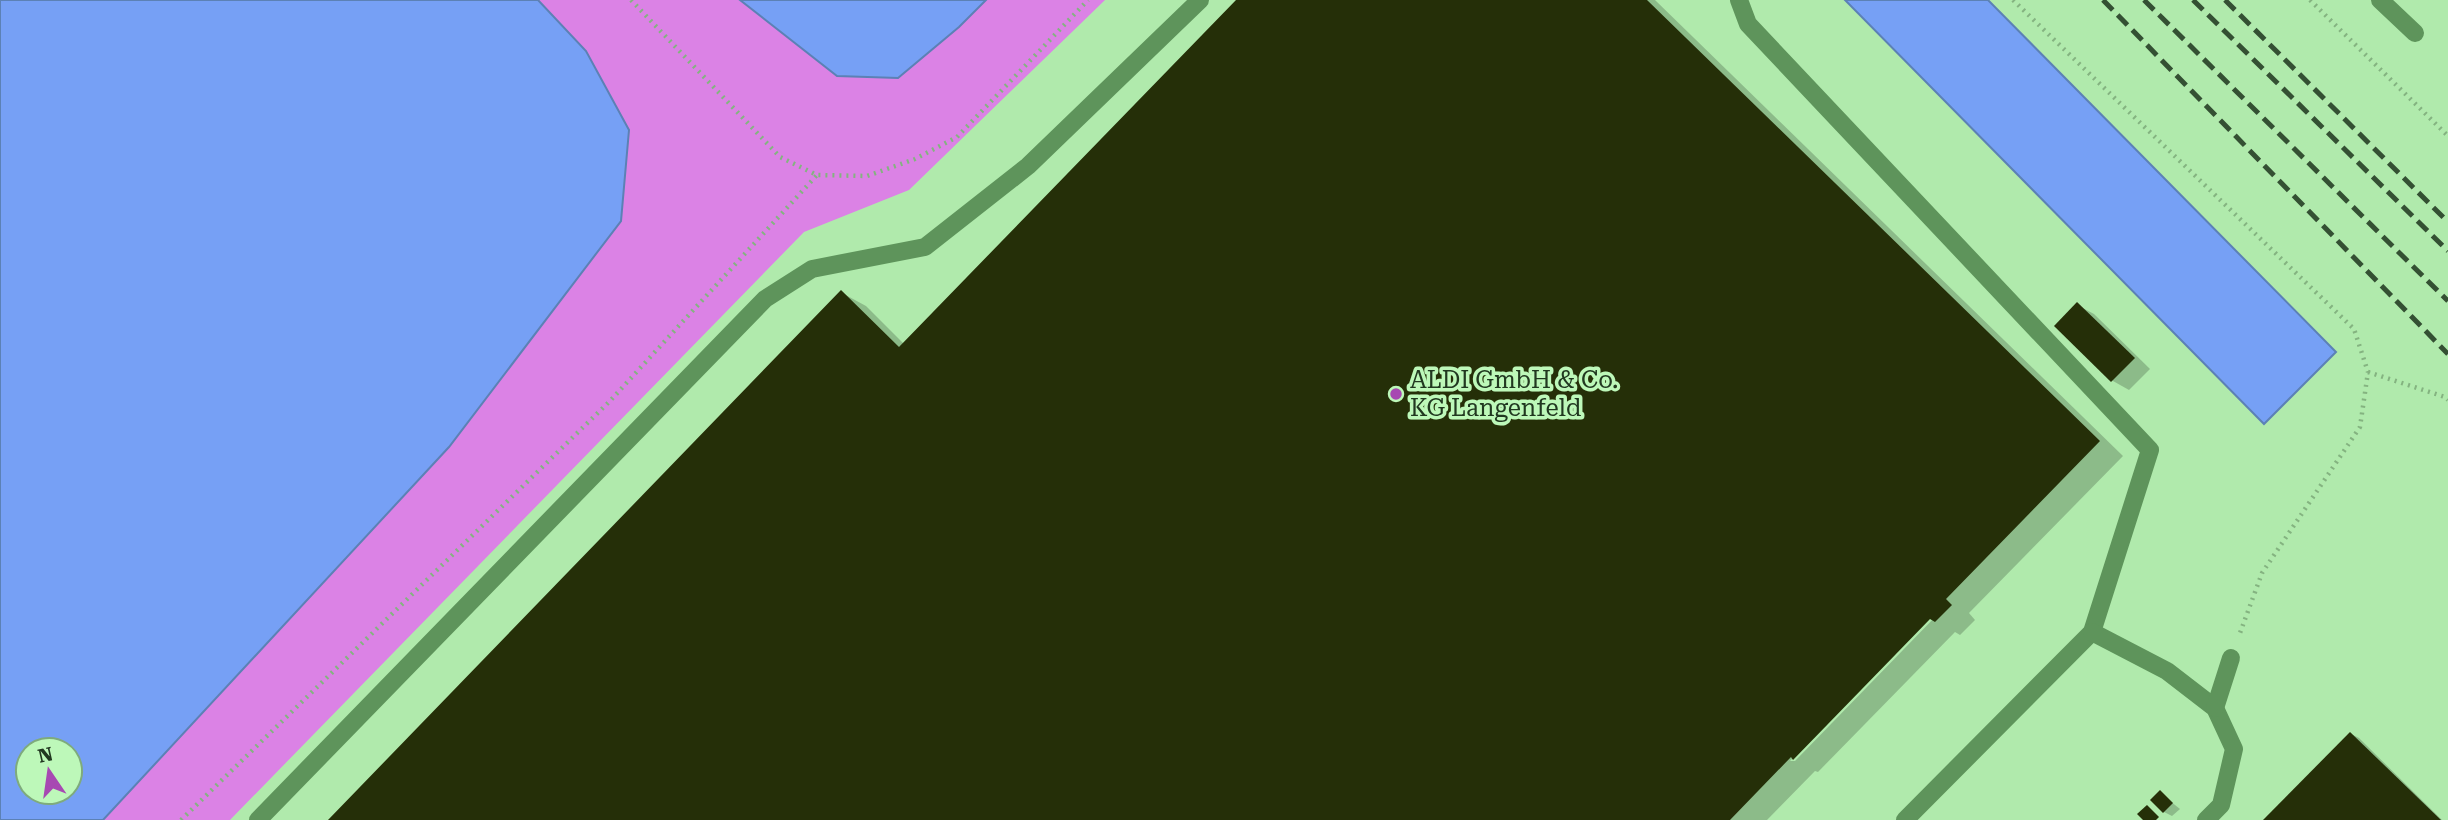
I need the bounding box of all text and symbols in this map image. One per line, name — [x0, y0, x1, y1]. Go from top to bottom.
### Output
place label: ALDI GmbH & Co. KG Langenfeld — [1410, 366, 1618, 422]
marker: ALDI GmbH & Co. KG Langenfeld — [1388, 386, 1404, 402]
north arrow — [14, 736, 84, 806]
text: N — [36, 742, 55, 768]

